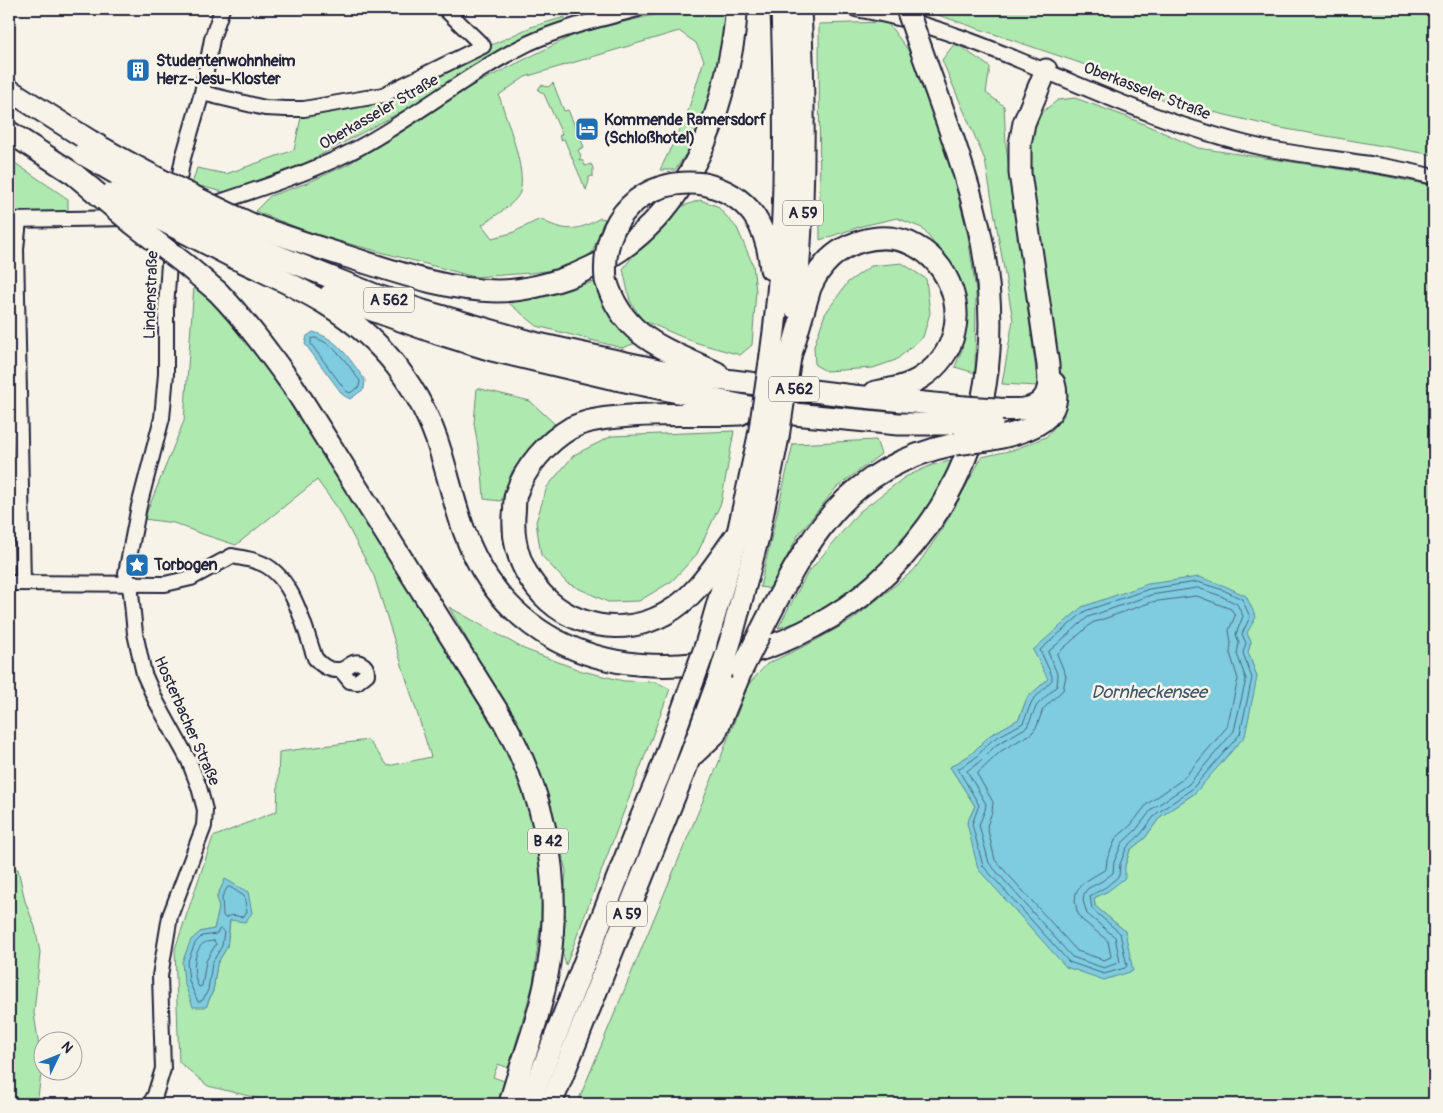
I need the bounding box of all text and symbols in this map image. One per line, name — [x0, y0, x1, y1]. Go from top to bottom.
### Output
place label: Studentenwohnheim Herz-Jesu-Kloster — [156, 51, 295, 89]
building icon: Studentenwohnheim Herz-Jesu-Kloster — [125, 57, 151, 83]
street label: Oberkasseler Straße — [1081, 58, 1213, 124]
street label: Oberkasseler Straße — [316, 70, 442, 154]
place label: Kommende Ramersdorf (Schloßhotel) — [604, 110, 767, 148]
hotel icon: Kommende Ramersdorf (Schloßhotel) — [574, 116, 600, 142]
road number: A 59 — [783, 200, 823, 226]
street label: Lindenstraße — [139, 250, 163, 340]
road number: A 562 — [364, 288, 414, 312]
road number: A 562 — [769, 376, 819, 402]
place icon: Torbogen — [124, 552, 150, 578]
place label: Torbogen — [153, 555, 218, 575]
street label: Hosterbacher Straße — [150, 653, 225, 789]
water label: Dornheckensee — [1091, 681, 1209, 704]
road number: B 42 — [528, 828, 568, 854]
road number: A 59 — [607, 902, 647, 926]
north arrow — [32, 1030, 82, 1080]
text: N — [58, 1038, 77, 1057]

